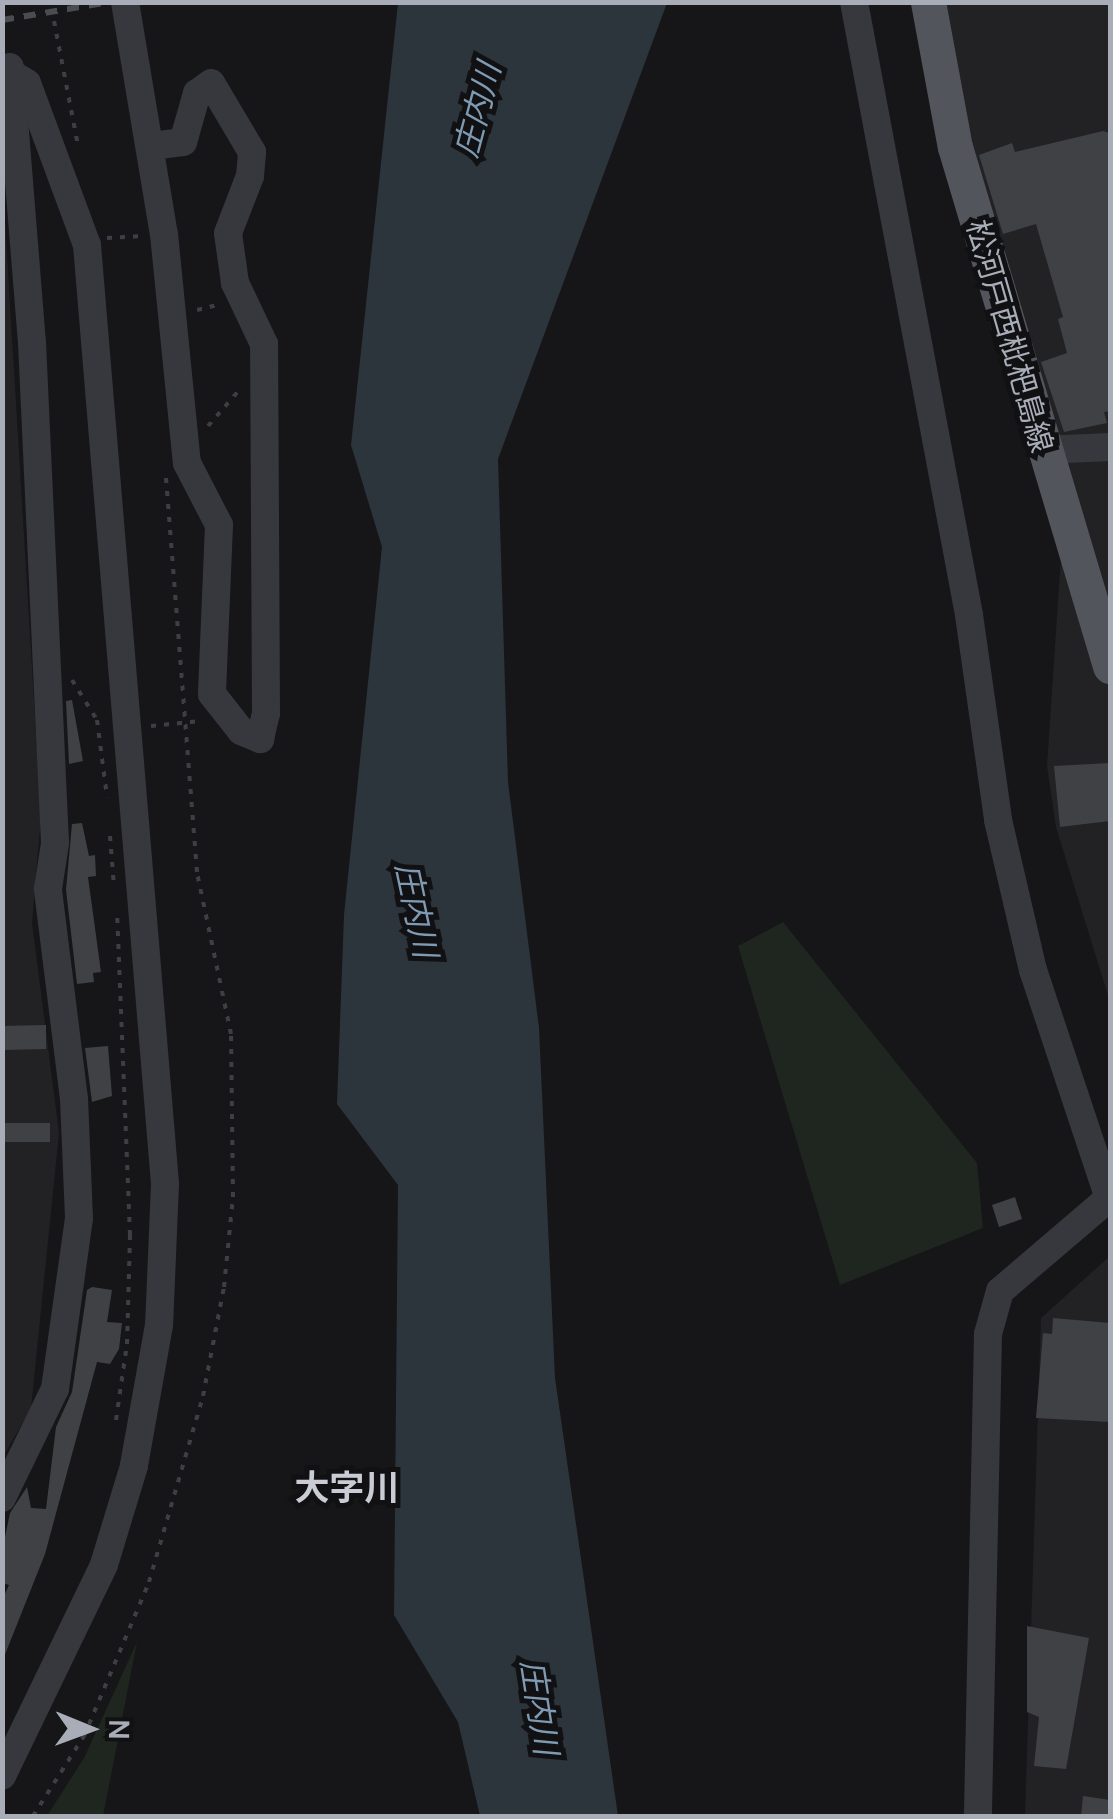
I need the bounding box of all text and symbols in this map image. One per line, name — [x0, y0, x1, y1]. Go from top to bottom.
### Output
water label: 庄内川 — [446, 59, 508, 161]
street label: 松河戸西枇杷島線 — [960, 216, 1060, 456]
water label: 庄内川 — [388, 859, 446, 961]
district label: 大字川 — [295, 1466, 399, 1508]
water label: 庄内川 — [514, 1657, 566, 1757]
north arrow — [40, 1679, 140, 1779]
text: N — [101, 1719, 139, 1740]

